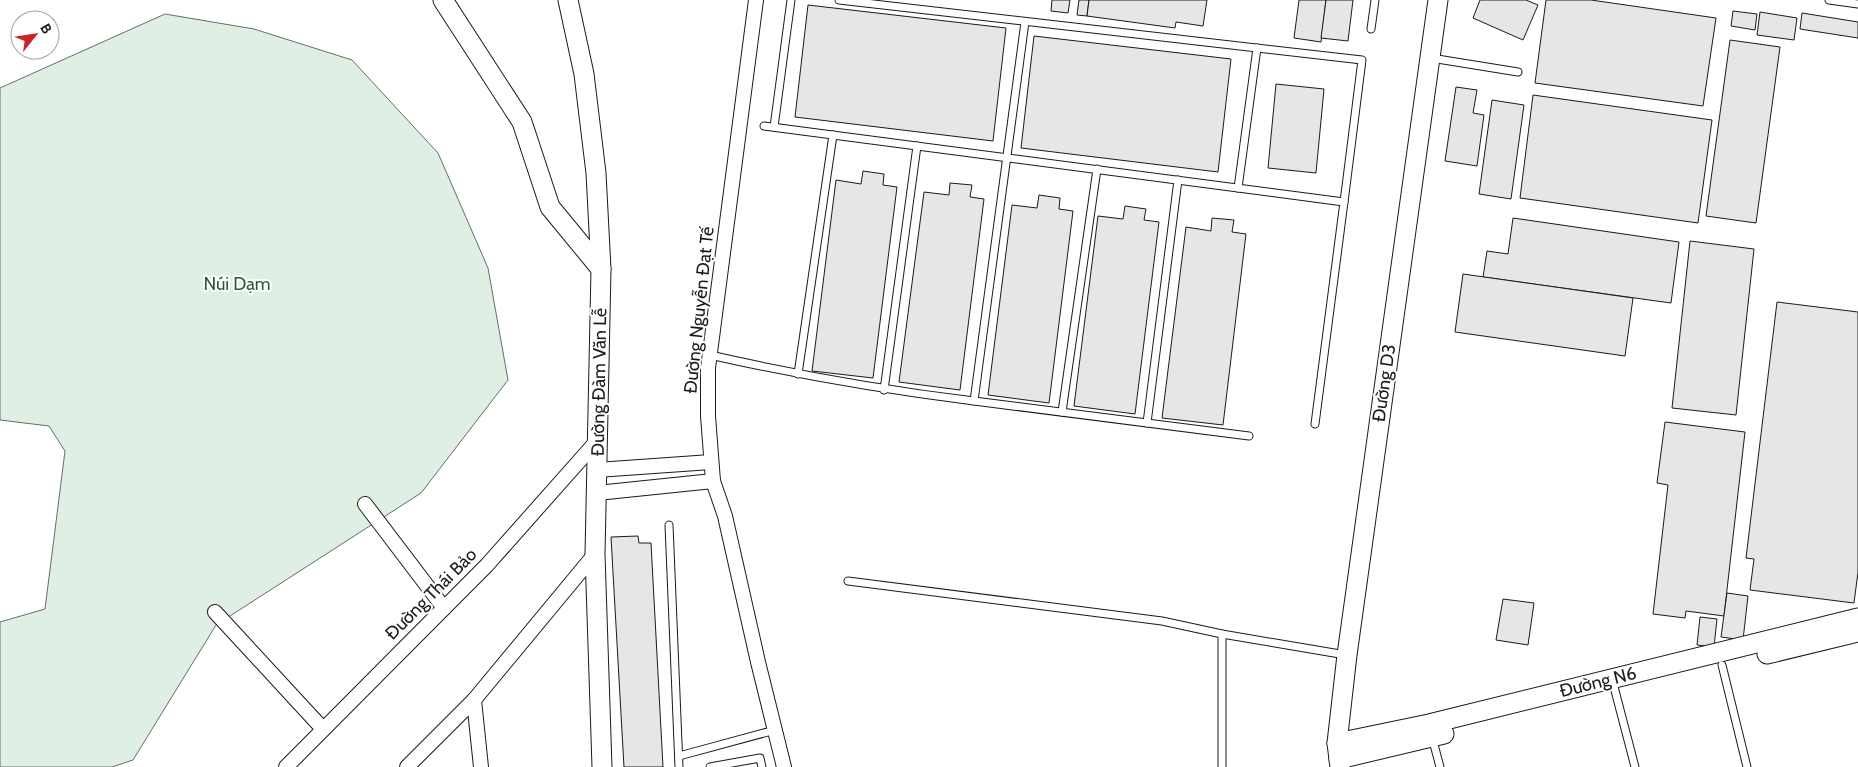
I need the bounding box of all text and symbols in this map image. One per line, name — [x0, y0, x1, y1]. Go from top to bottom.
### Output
north arrow — [10, 10, 60, 60]
text: B — [36, 20, 56, 37]
street label: Đường Nguyễn Đạt Tế — [679, 225, 719, 395]
park label: Núi Dạm — [203, 273, 271, 295]
street label: Đường Đàm Văn Lễ — [587, 308, 611, 456]
street label: Đường D3 — [1368, 343, 1400, 423]
street label: Đường Thái Bảo — [381, 544, 481, 644]
street label: Đường N6 — [1557, 662, 1639, 702]

